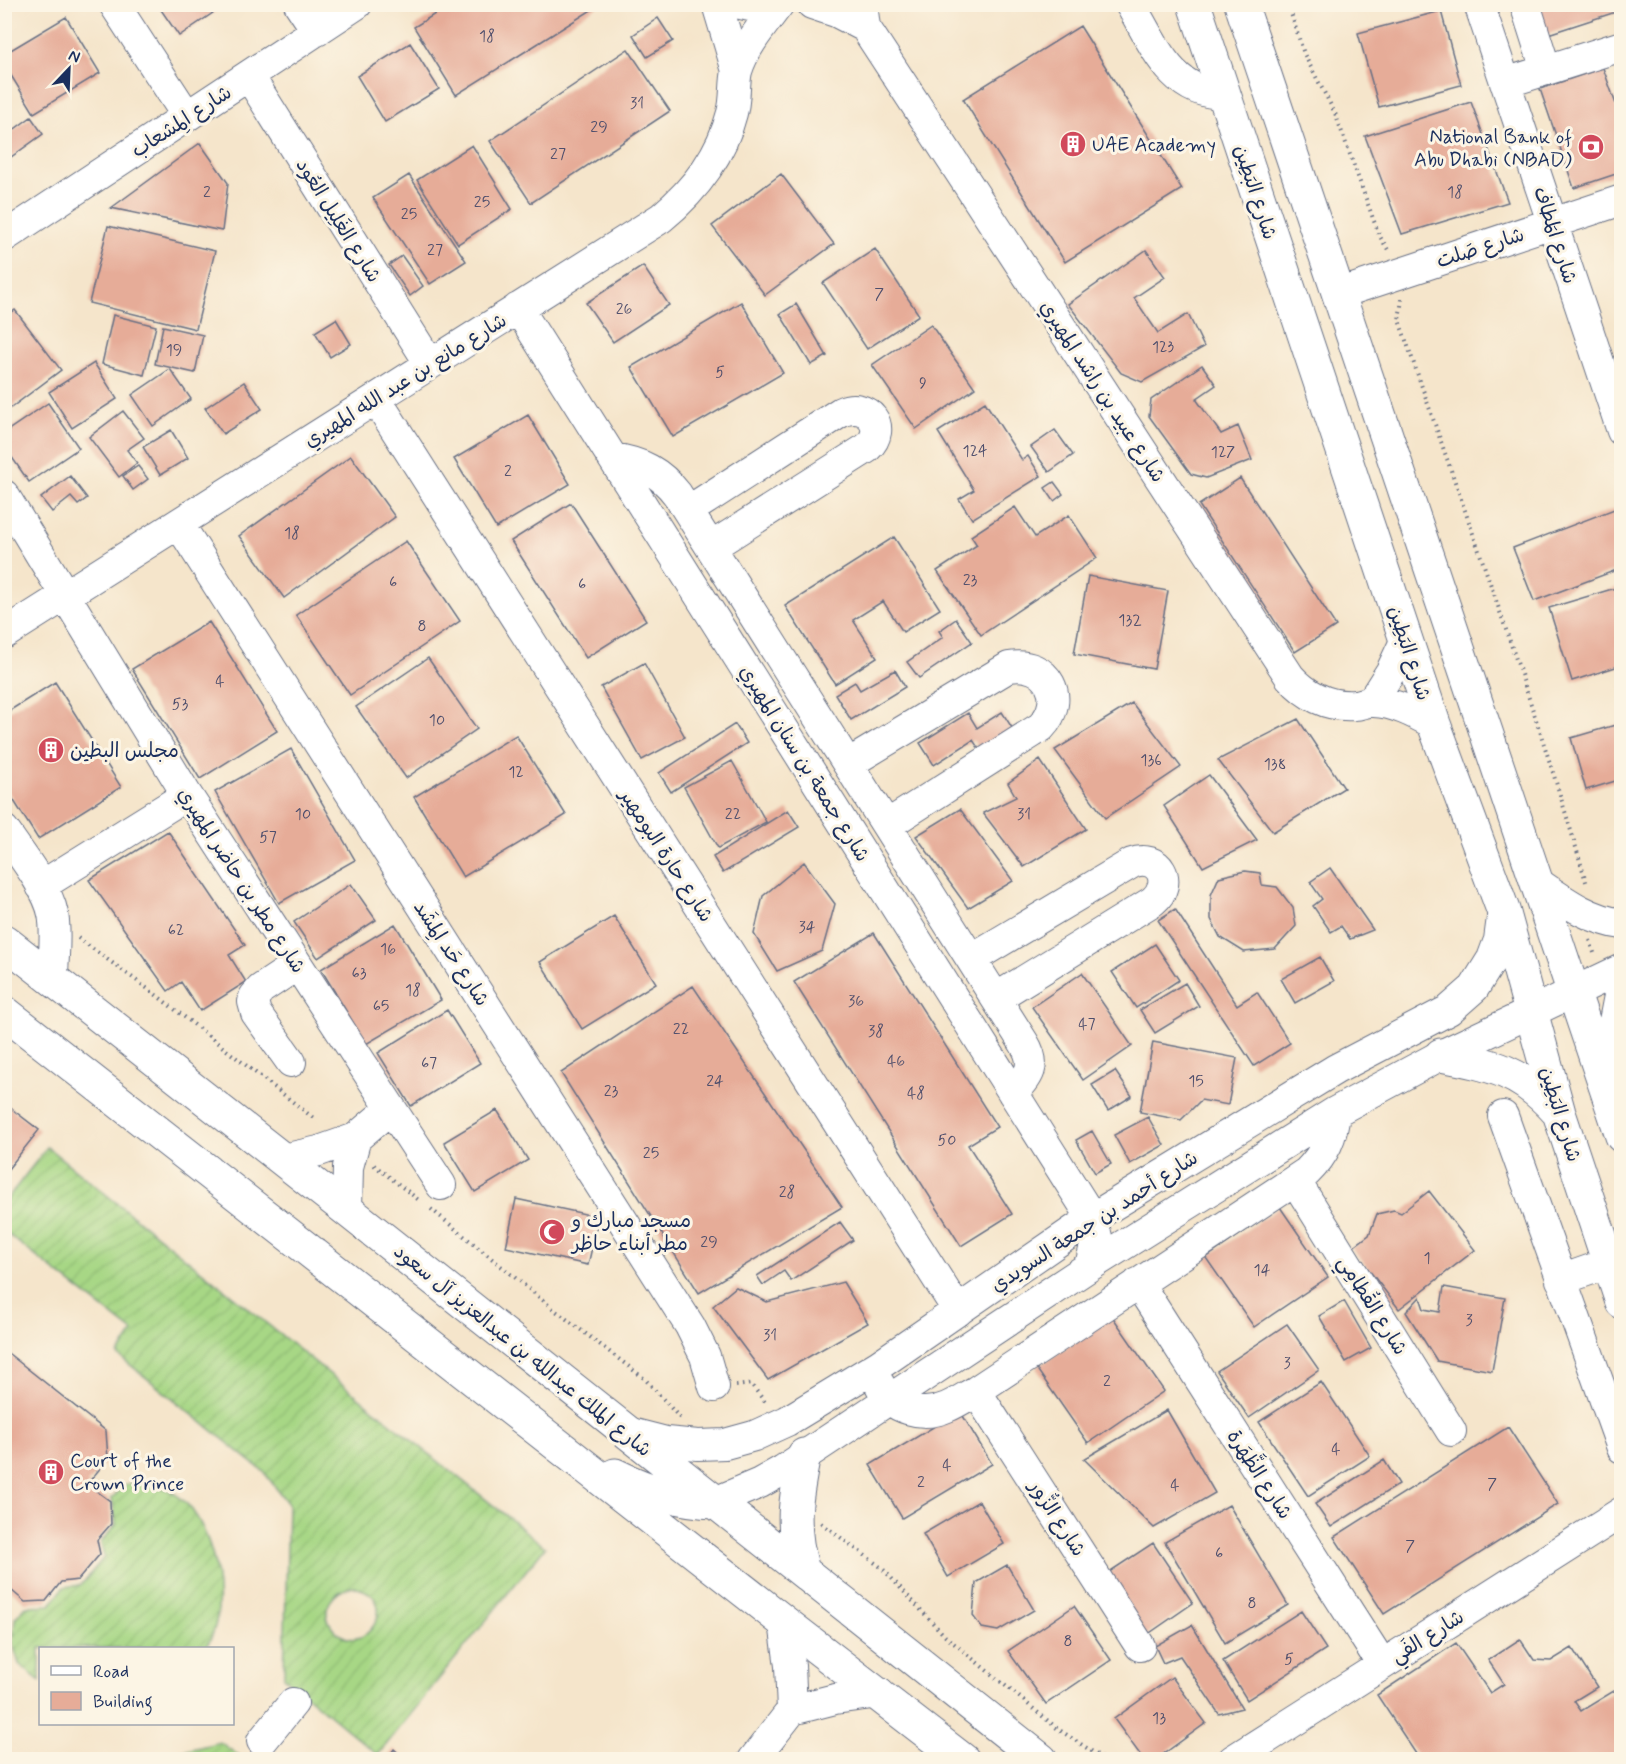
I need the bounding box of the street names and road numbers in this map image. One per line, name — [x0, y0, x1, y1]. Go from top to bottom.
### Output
street label: شارع المِشعاب — [126, 80, 237, 165]
street label: شارع البَطِين — [1227, 142, 1283, 243]
street label: شارع الغَلِيل العُود — [289, 154, 387, 288]
street label: شارع المَطاف — [1526, 183, 1583, 287]
street label: شارع صَلت — [1433, 222, 1528, 275]
street label: شارع عبيد بن راشد المهيري — [1033, 296, 1171, 488]
street label: شارع مانع بن عبد الله المهيري — [299, 308, 512, 455]
street label: شارع البَطِين — [1381, 603, 1437, 704]
street label: شارع جمعة بن سنان المهيري — [732, 660, 875, 867]
street label: شارع حارة البومهير — [611, 782, 719, 928]
street label: شارع مطر بن حاضر المهيري — [170, 783, 311, 979]
street label: شارع حَد المِشَد — [407, 896, 495, 1012]
street label: شارع البَطِين — [1532, 1064, 1587, 1165]
street label: شارع أحمد بن جمعة السويدي — [986, 1145, 1204, 1300]
street label: شارع الملك عبدالله بن عبدالعزيز آل سعود — [387, 1239, 657, 1464]
street label: شارع القُطامِي — [1328, 1251, 1414, 1362]
street label: شارع الظَّهَرة — [1220, 1423, 1301, 1525]
street label: شارع الزُّور — [1021, 1472, 1094, 1562]
street label: شارع الفَي — [1386, 1604, 1471, 1673]

